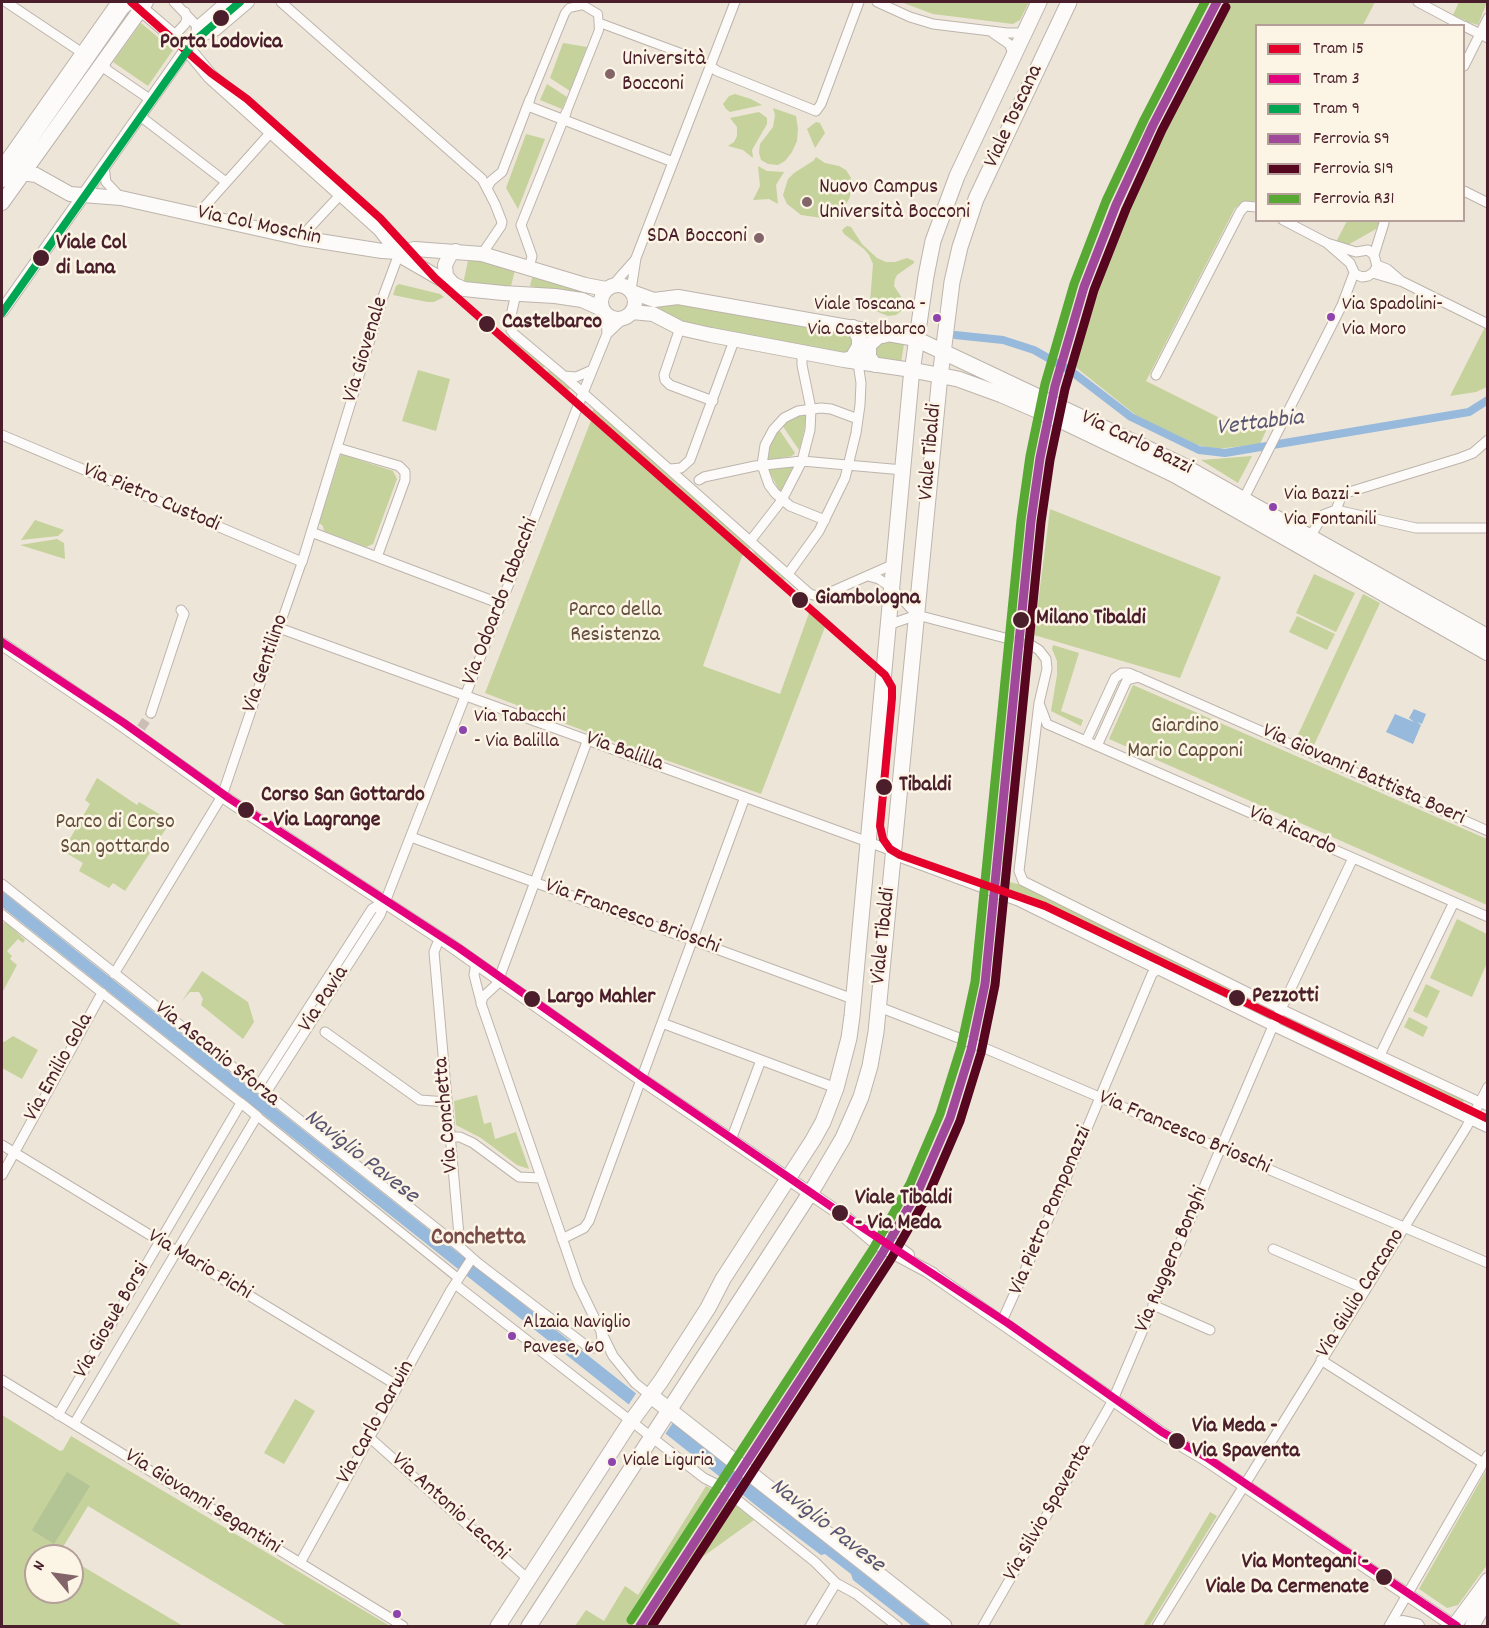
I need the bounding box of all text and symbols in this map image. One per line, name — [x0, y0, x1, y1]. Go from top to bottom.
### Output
marker: Porta Lodovica — [211, 8, 231, 28]
legend — [1255, 24, 1465, 222]
place label: Porta Lodovica — [160, 31, 282, 57]
text: Tram 15 — [1313, 37, 1364, 62]
place label: Università Bocconi — [622, 48, 706, 100]
street label: Viale Toscana — [980, 61, 1050, 173]
marker: Università Bocconi — [603, 67, 617, 81]
text: Tram 3 — [1313, 67, 1360, 92]
text: Tram 9 — [1313, 97, 1360, 122]
text: Ferrovia S9 — [1313, 127, 1390, 152]
text: Ferrovia S19 — [1313, 157, 1394, 182]
place label: Nuovo Campus Università Bocconi — [819, 176, 970, 228]
text: Ferrovia R31 — [1313, 187, 1394, 212]
marker: Nuovo Campus Università Bocconi — [800, 195, 814, 209]
street label: Via Col Moschin — [195, 201, 323, 253]
place label: SDA Bocconi — [647, 225, 747, 251]
marker: SDA Bocconi — [752, 231, 766, 245]
place label: Viale Col di Lana — [56, 232, 127, 284]
marker: Viale Col di Lana — [31, 248, 51, 268]
street label: Via Giovenale — [338, 294, 396, 406]
place label: Viale Toscana - Via Castelbarco — [808, 294, 926, 341]
place label: Via Spadolini- Via Moro — [1342, 294, 1443, 341]
place label: Castelbarco — [502, 311, 602, 337]
marker: Via Spadolini- Via Moro — [1325, 311, 1337, 323]
marker: Viale Toscana - Via Castelbarco — [931, 312, 943, 324]
marker: Castelbarco — [477, 314, 497, 334]
street label: Viale Tibaldi — [915, 402, 949, 502]
water label: Vettabbia — [1215, 405, 1305, 445]
street label: Via Carlo Bazzi — [1076, 406, 1196, 482]
street label: Via Pietro Custodi — [78, 458, 224, 540]
place label: Via Bazzi - Via Fontanili — [1284, 484, 1376, 531]
marker: Via Bazzi - Via Fontanili — [1267, 501, 1279, 513]
street label: Via Odoardo Tabacchi — [458, 515, 546, 689]
place label: Giambologna — [815, 587, 920, 613]
marker: Giambologna — [790, 590, 810, 610]
park label: Parco della Resistenza — [569, 599, 661, 650]
place label: Milano Tibaldi — [1036, 607, 1146, 633]
marker: Milano Tibaldi — [1011, 610, 1031, 630]
street label: Via Gentilino — [238, 611, 296, 717]
place label: Via Tabacchi - Via Balilla — [474, 706, 566, 753]
park label: Giardino Mario Capponi — [1127, 715, 1243, 766]
street label: Via Giovanni Battista Boeri — [1257, 719, 1469, 833]
marker: Via Tabacchi - Via Balilla — [457, 724, 469, 736]
street label: Via Balilla — [582, 727, 666, 779]
place label: Tibaldi — [899, 774, 951, 800]
marker: Tibaldi — [874, 777, 894, 797]
place label: Corso San Gottardo - Via Lagrange — [261, 784, 425, 836]
marker: Corso San Gottardo - Via Lagrange — [236, 800, 256, 820]
street label: Via Aicardo — [1244, 801, 1340, 863]
park label: Parco di Corso San gottardo — [55, 811, 175, 862]
street label: Via Francesco Brioschi — [541, 874, 723, 962]
street label: Viale Tibaldi — [867, 886, 903, 986]
street label: Via Pavia — [294, 962, 356, 1038]
place label: Pezzotti — [1252, 985, 1318, 1011]
place label: Largo Mahler — [547, 986, 655, 1012]
marker: Pezzotti — [1227, 988, 1247, 1008]
marker: Largo Mahler — [522, 989, 542, 1009]
street label: Via Ascanio Sforza — [148, 996, 284, 1114]
street label: Via Emilio Gola — [19, 1009, 101, 1127]
street label: Via Conchetta — [430, 1056, 466, 1174]
street label: Via Francesco Brioschi — [1094, 1086, 1274, 1182]
water label: Naviglio Pavese — [297, 1104, 423, 1212]
street label: Via Pietro Pomponazzi — [1005, 1123, 1099, 1299]
street label: Via Ruggero Bonghi — [1130, 1183, 1216, 1337]
place label: Viale Tibaldi - Via Meda — [855, 1187, 952, 1238]
marker: Viale Tibaldi - Via Meda — [830, 1203, 850, 1223]
street label: Via Mario Pichi — [142, 1225, 256, 1307]
street label: Via Giulio Carcano — [1312, 1225, 1412, 1363]
district label: Conchetta — [431, 1226, 525, 1254]
street label: Via Giosuè Borsi — [69, 1258, 157, 1384]
place label: Alzaia Naviglio Pavese, 60 — [523, 1312, 631, 1359]
marker: Alzaia Naviglio Pavese, 60 — [506, 1330, 518, 1342]
street label: Via Carlo Darwin — [332, 1356, 422, 1490]
place label: Via Meda - Via Spaventa — [1192, 1415, 1300, 1466]
marker: Via Meda - Via Spaventa — [1167, 1431, 1187, 1451]
street label: Via Silvio Spaventa — [999, 1439, 1099, 1587]
street label: Via Giovanni Segantini — [119, 1444, 285, 1562]
street label: Via Antonio Lecchi — [385, 1448, 513, 1568]
place label: Viale Liguria — [623, 1450, 713, 1474]
marker: Viale Liguria — [606, 1456, 618, 1468]
water label: Naviglio Pavese — [763, 1473, 889, 1581]
north arrow — [24, 1544, 84, 1604]
place label: Via Montegani - Viale Da Cermenate — [1206, 1551, 1369, 1603]
text: N — [28, 1557, 52, 1575]
marker: Via Montegani - Viale Da Cermenate — [1374, 1567, 1394, 1587]
unlabelled marker — [391, 1608, 403, 1620]

